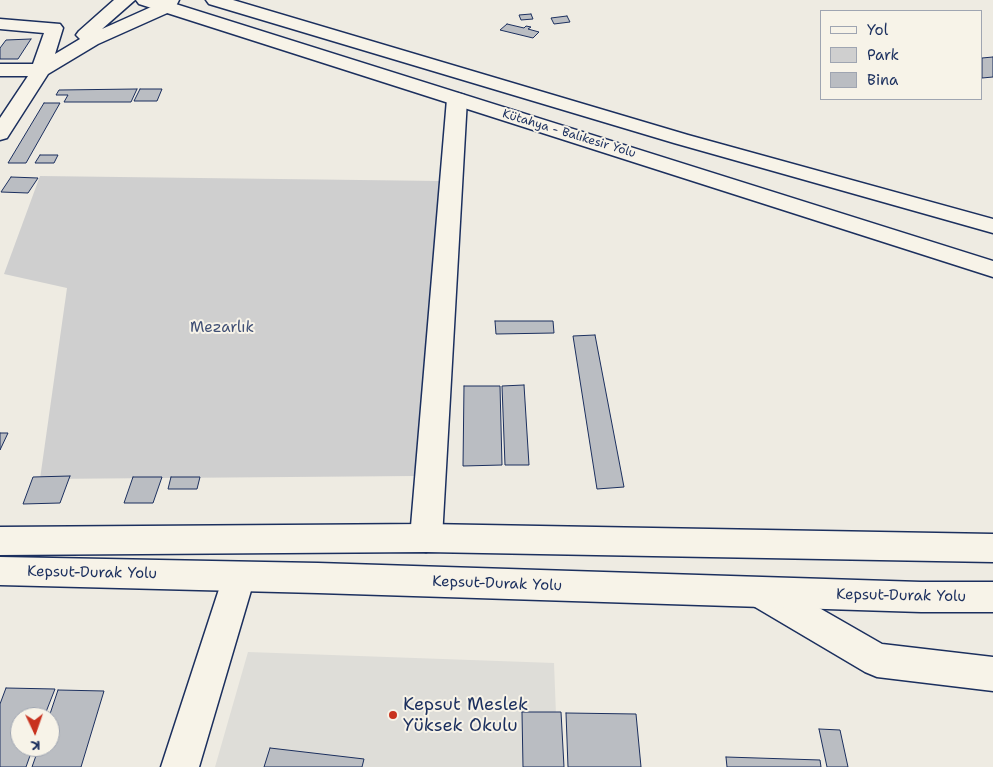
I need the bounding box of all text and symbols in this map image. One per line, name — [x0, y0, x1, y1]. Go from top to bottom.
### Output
legend — [820, 10, 983, 100]
text: Yol — [867, 20, 888, 40]
text: Park — [867, 45, 899, 65]
text: Bina — [867, 70, 898, 90]
street label: Kütahya - Balıkesir Yolu — [501, 107, 637, 161]
park label: Mezarlık — [190, 319, 254, 337]
street label: Kepsut-Durak Yolu — [27, 563, 157, 583]
street label: Kepsut-Durak Yolu — [432, 573, 562, 595]
street label: Kepsut-Durak Yolu — [836, 586, 966, 606]
place label: Kepsut Meslek Yüksek Okulu — [403, 694, 528, 736]
north arrow — [10, 707, 60, 757]
marker: Kepsut Meslek Yüksek Okulu — [387, 709, 399, 721]
text: K — [30, 737, 41, 755]

